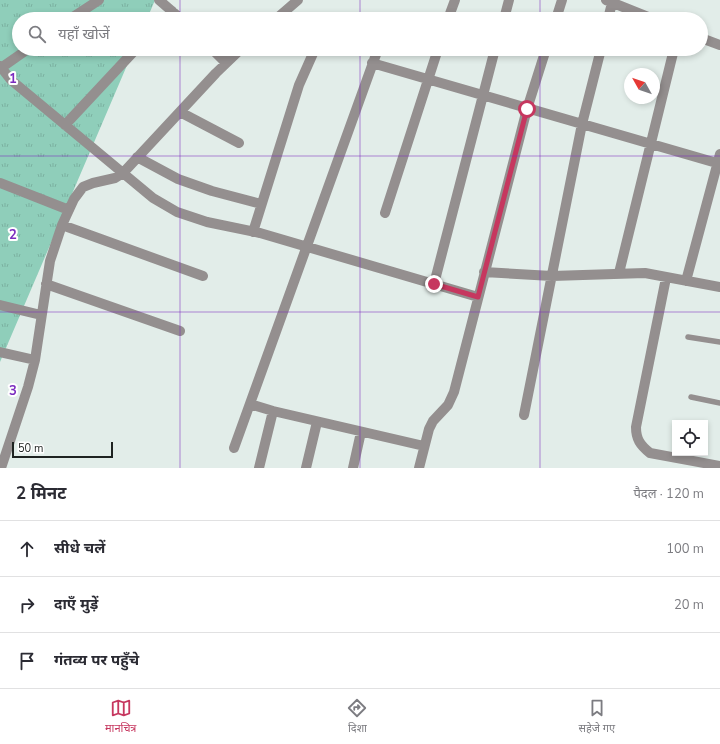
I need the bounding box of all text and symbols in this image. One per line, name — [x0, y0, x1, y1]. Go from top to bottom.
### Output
search box — [12, 12, 708, 56]
icon: search — [26, 23, 48, 45]
text: यहाँ खोजें — [58, 24, 110, 44]
north arrow — [624, 68, 660, 104]
text: 1 — [9, 70, 17, 88]
route start — [518, 100, 536, 118]
text: 2 — [9, 226, 17, 244]
route end — [425, 275, 443, 293]
text: 3 — [9, 382, 17, 400]
map controls — [672, 420, 708, 456]
button: locate — [672, 420, 708, 456]
scale bar — [12, 440, 113, 459]
text: 50 m — [18, 441, 43, 456]
text: 2 मिनट — [16, 482, 66, 505]
text: पैदल · 120 m — [633, 485, 704, 503]
icon: ahead — [16, 538, 38, 560]
text: सीधे चलें — [54, 538, 105, 558]
text: 100 m — [666, 540, 704, 558]
icon: right — [16, 594, 38, 616]
text: दाएँ मुड़ें — [54, 594, 98, 614]
text: 20 m — [674, 596, 704, 614]
icon: arrive — [16, 650, 38, 672]
text: गंतव्य पर पहुँचे — [54, 650, 139, 670]
tab: मानचित्र — [105, 697, 136, 736]
tab: दिशा — [346, 697, 368, 736]
tab: सहेजे गए — [578, 697, 615, 736]

